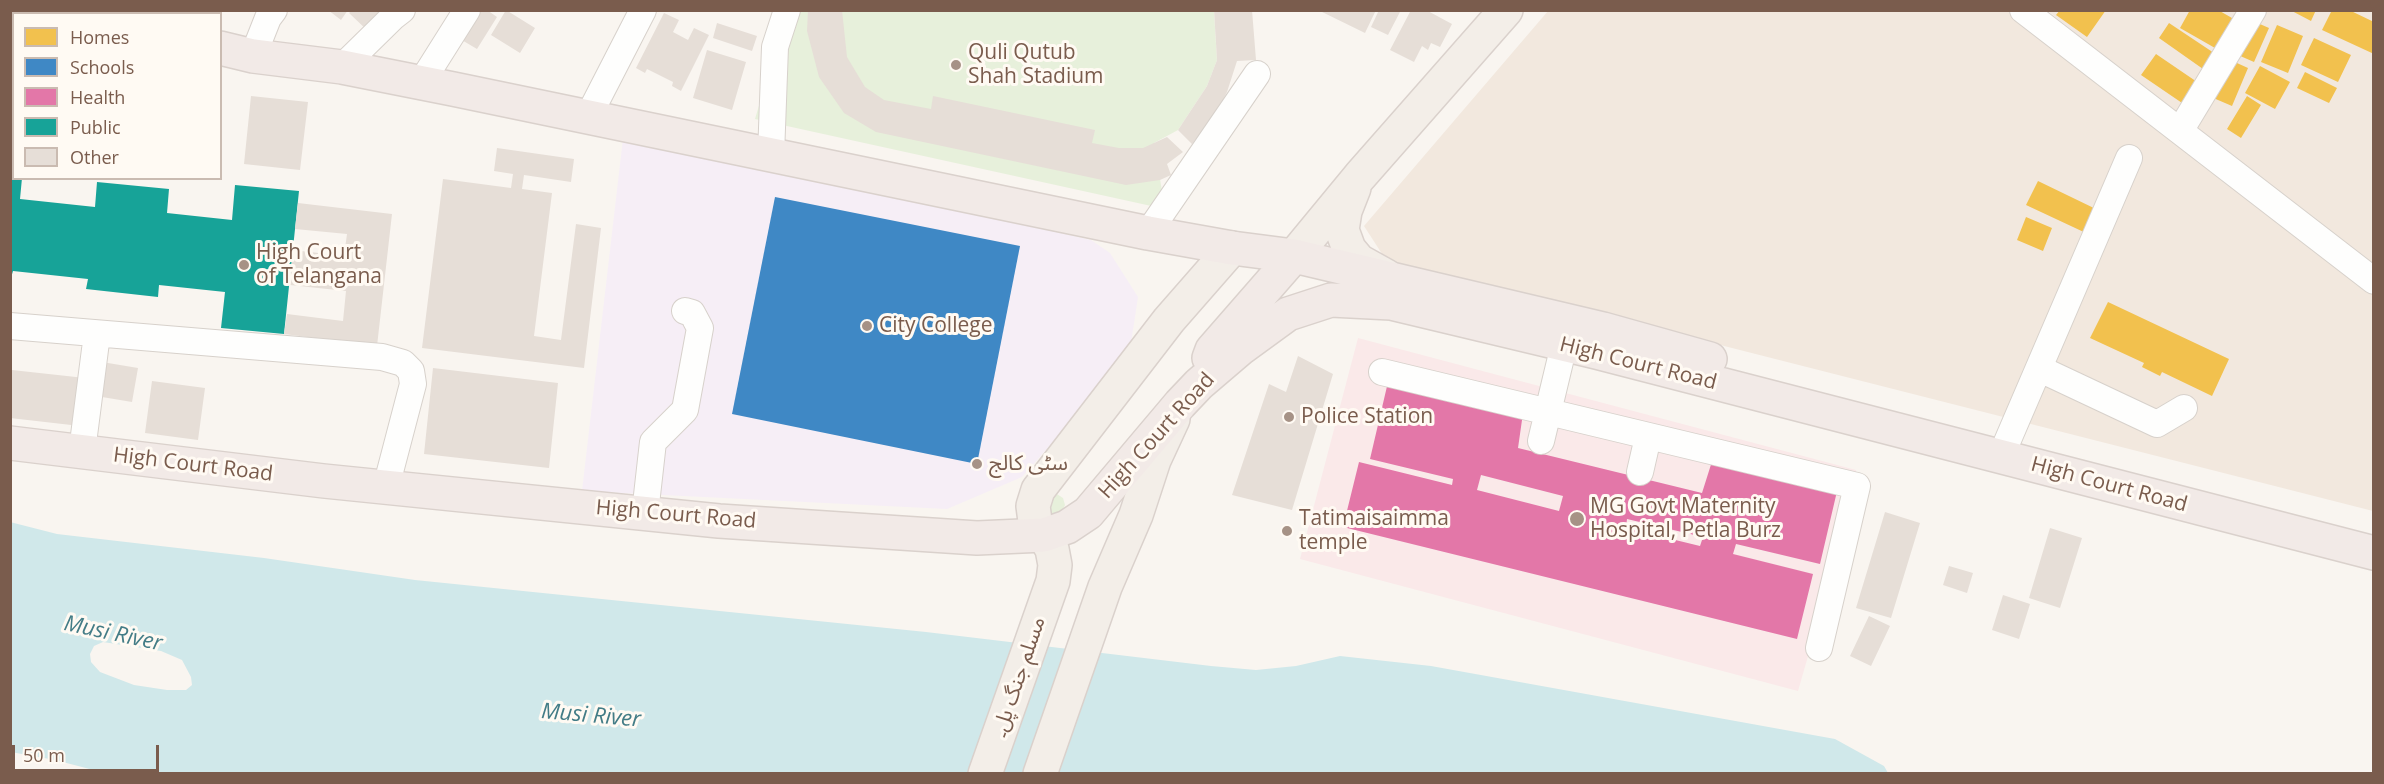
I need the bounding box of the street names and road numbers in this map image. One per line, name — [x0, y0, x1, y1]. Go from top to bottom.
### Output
street label: High Court Road — [1557, 332, 1719, 396]
street label: High Court Road — [1094, 368, 1220, 504]
street label: High Court Road — [112, 443, 274, 487]
street label: High Court Road — [2028, 452, 2190, 518]
street label: High Court Road — [595, 495, 757, 535]
street label: مسلم جنگ پل۔ — [987, 613, 1051, 741]

